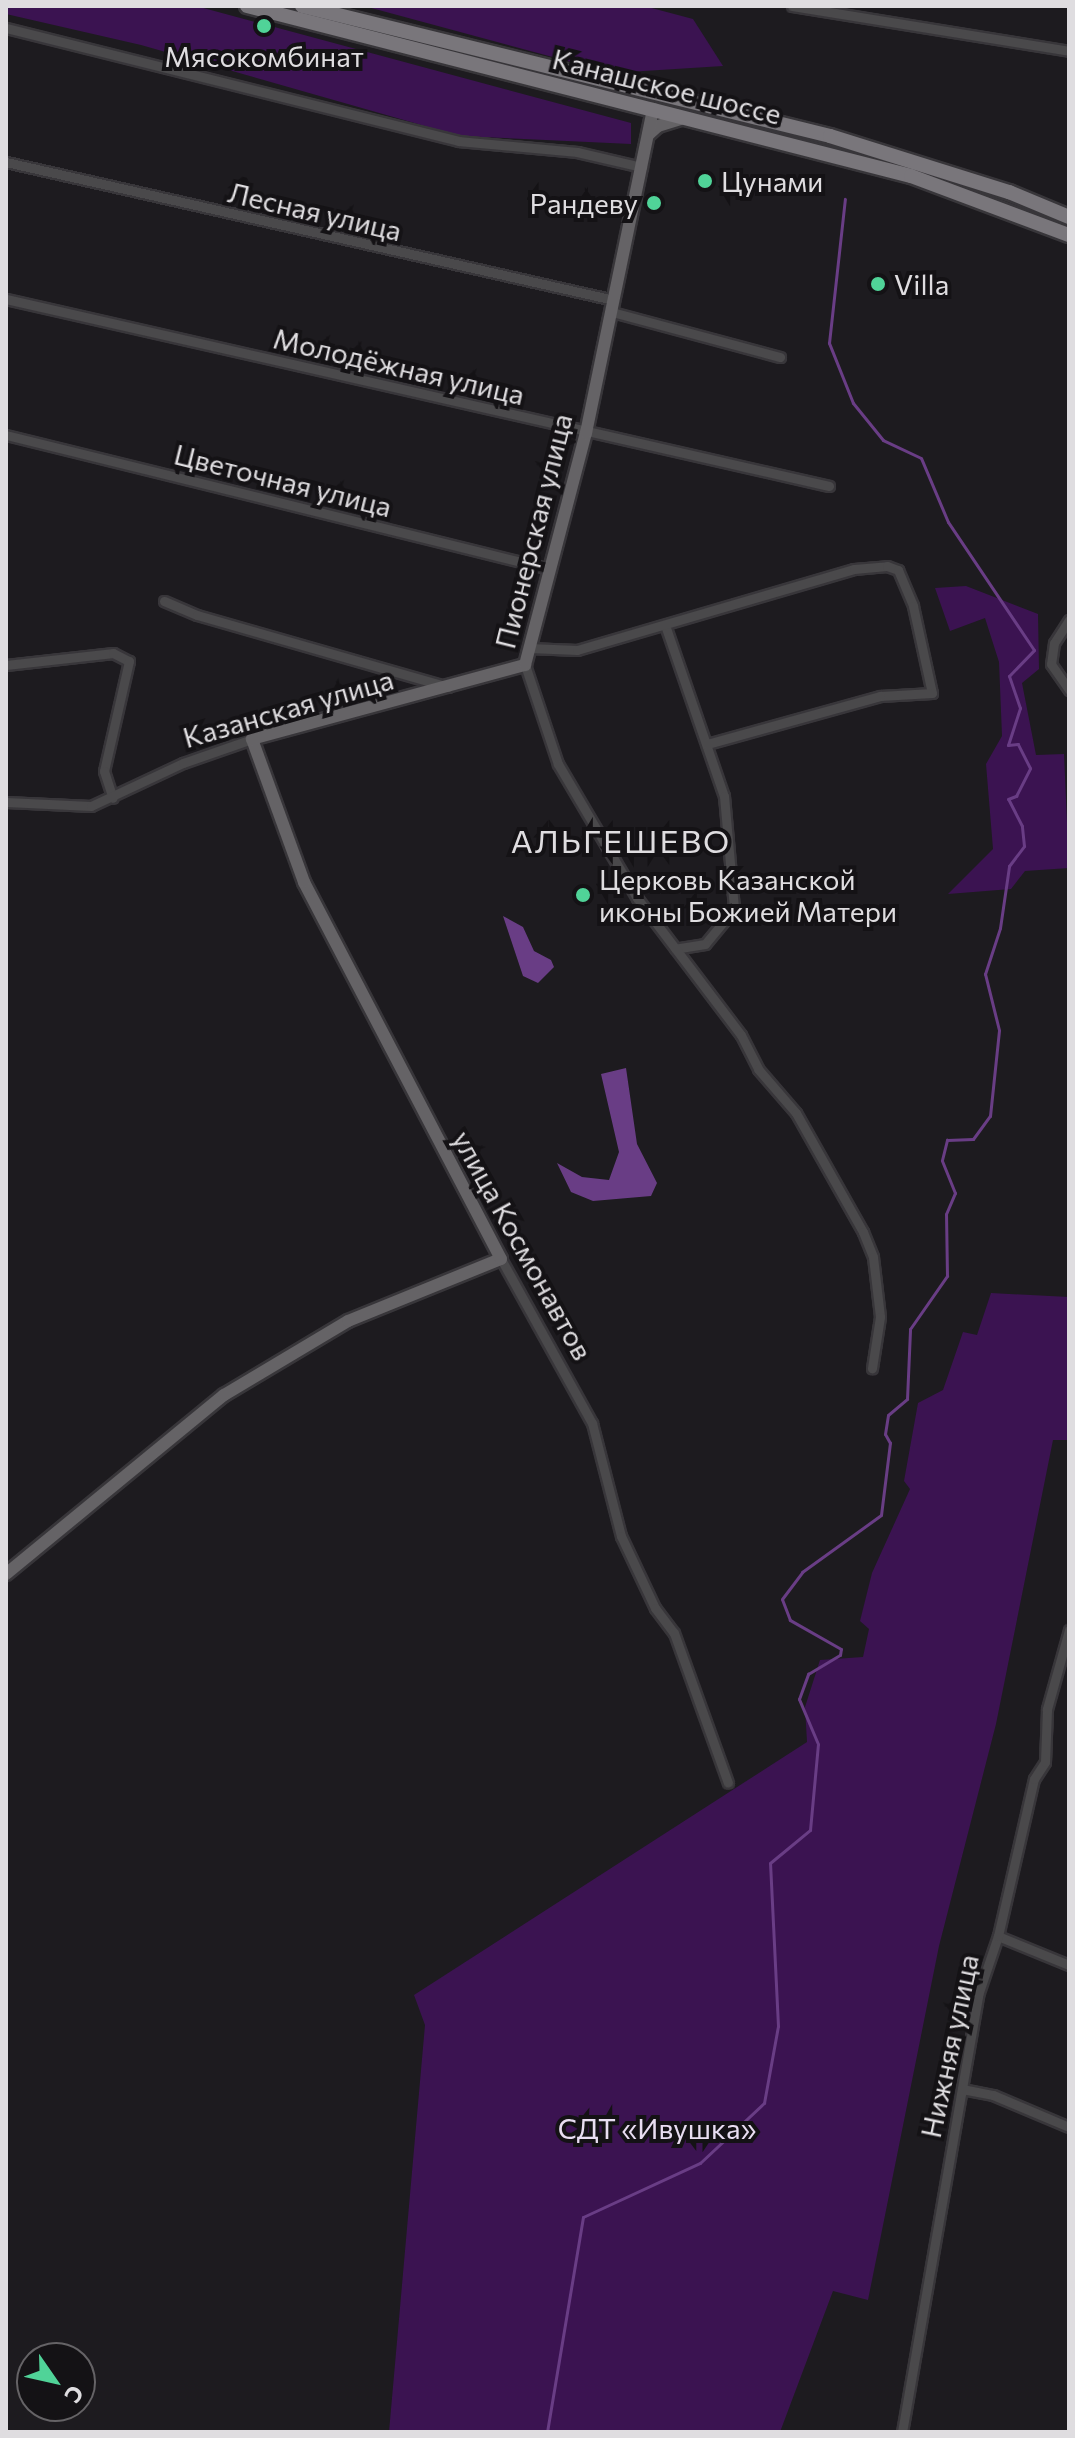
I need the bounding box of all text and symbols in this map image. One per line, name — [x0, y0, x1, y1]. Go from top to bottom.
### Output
marker: Мясокомбинат — [255, 17, 273, 35]
place label: Мясокомбинат — [164, 39, 364, 73]
street label: Канашское шоссе — [549, 41, 785, 131]
place label: Цунами — [721, 164, 823, 198]
marker: Цунами — [696, 172, 714, 190]
street label: Лесная улица — [225, 175, 405, 247]
place label: Рандеву — [530, 186, 638, 220]
marker: Рандеву — [645, 194, 663, 212]
place label: Villa — [894, 267, 949, 301]
marker: Villa — [869, 275, 887, 293]
street label: Молодёжная улица — [270, 321, 528, 411]
street label: Пионерская улица — [488, 410, 578, 652]
street label: Цветочная улица — [171, 437, 395, 523]
street label: Казанская улица — [179, 662, 397, 754]
district label: АЛЬГЕШЕВО — [511, 821, 731, 859]
place label: Церковь Казанской иконы Божией Матери — [599, 862, 897, 928]
marker: Церковь Казанской иконы Божией Матери — [574, 886, 592, 904]
street label: улица Космонавтов — [446, 1125, 600, 1365]
street label: Нижняя улица — [913, 1951, 985, 2141]
park label: СДТ «Ивушка» — [558, 2111, 756, 2145]
north arrow — [16, 2342, 96, 2422]
text: С — [59, 2381, 90, 2408]

